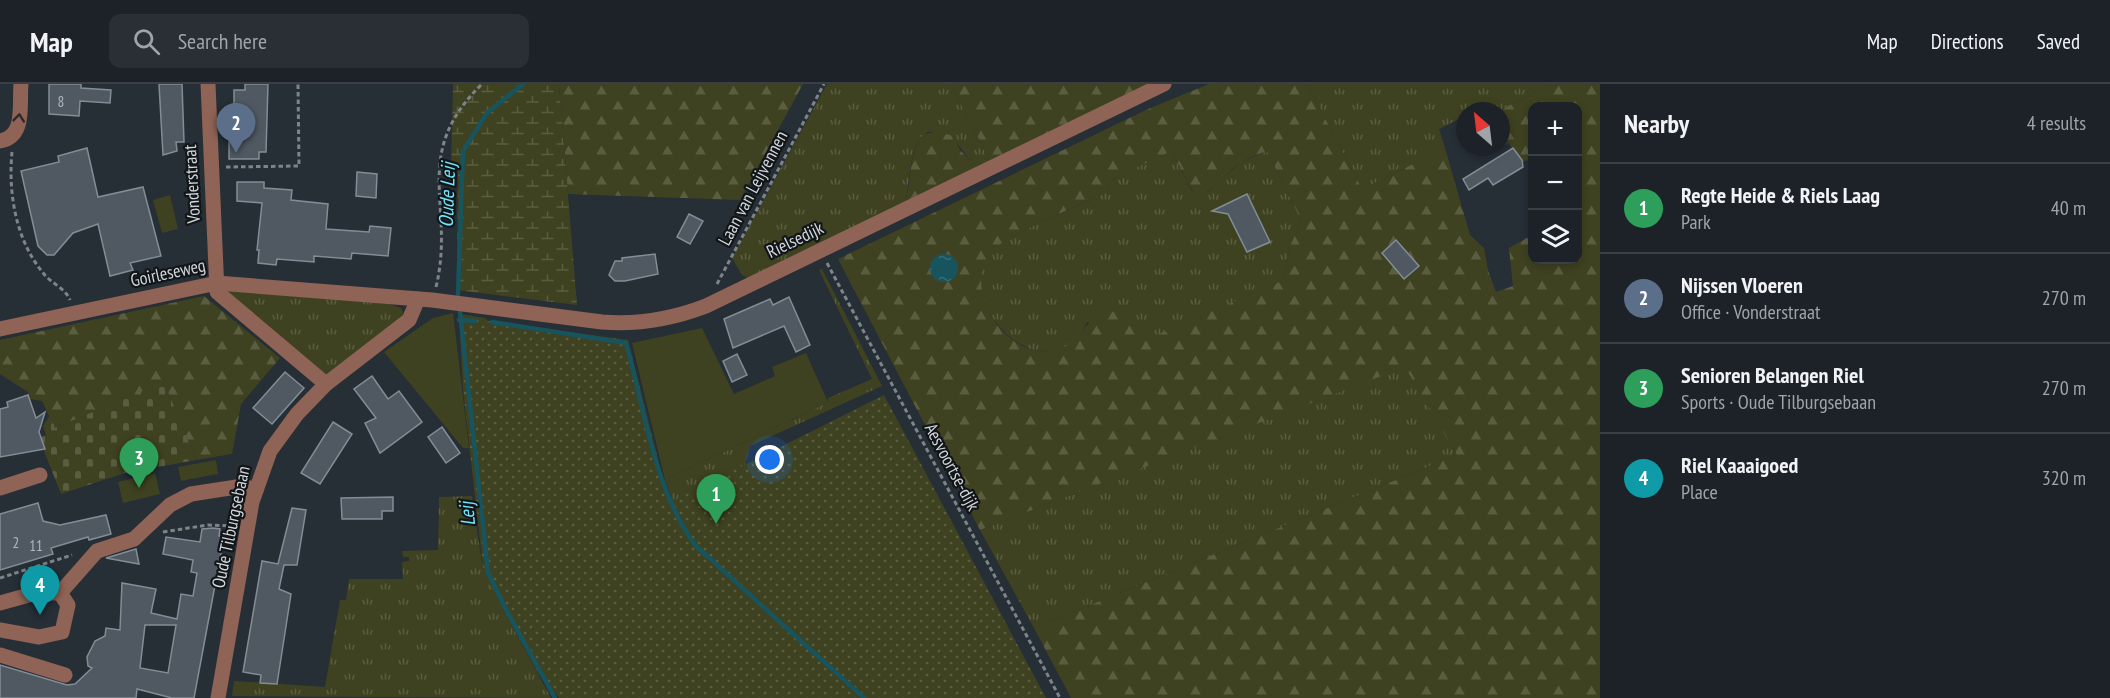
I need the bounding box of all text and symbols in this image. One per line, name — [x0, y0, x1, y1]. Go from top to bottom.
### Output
search box — [109, 14, 529, 68]
text: Map — [30, 23, 73, 60]
icon: search — [130, 25, 163, 58]
text: Search here — [178, 27, 267, 55]
text: Map — [1867, 28, 1898, 55]
text: Directions — [1931, 28, 2004, 55]
text: Saved — [2037, 28, 2080, 55]
house number: 8 — [58, 92, 64, 111]
north arrow — [1456, 102, 1510, 156]
map controls — [1528, 102, 1582, 264]
button: + — [1528, 102, 1582, 156]
pin: 2 — [216, 104, 256, 153]
text: Nearby — [1624, 107, 1689, 140]
text: 4 results — [2027, 110, 2086, 136]
one-way arrow — [12, 114, 25, 123]
street label: Laan van Leijvennen — [713, 126, 792, 249]
street label: Vonderstraat — [178, 144, 205, 225]
button: − — [1528, 156, 1582, 210]
water label: Oude Leij — [433, 159, 461, 228]
text: Regte Heide & Riels Laag — [1681, 181, 1880, 209]
text: 1 — [1639, 195, 1648, 221]
text: 40 m — [2051, 195, 2086, 221]
text: Park — [1681, 209, 1711, 235]
button: layers — [1528, 210, 1582, 264]
street label: Rielsedijk — [763, 216, 827, 263]
street label: Goirleseweg — [128, 253, 207, 292]
text: Nijssen Vloeren — [1681, 271, 1803, 299]
text: 2 — [1639, 285, 1648, 311]
text: 270 m — [2042, 285, 2086, 311]
text: Office · Vonderstraat — [1681, 299, 1821, 325]
text: Senioren Belangen Riel — [1681, 361, 1864, 389]
text: 3 — [1639, 375, 1648, 401]
text: 270 m — [2042, 375, 2086, 401]
text: Sports · Oude Tilburgsebaan — [1681, 389, 1876, 415]
street label: Aesvoortse-dijk — [920, 419, 985, 515]
pin: 3 — [120, 438, 158, 488]
your location — [755, 445, 784, 474]
text: Riel Kaaaigoed — [1681, 451, 1798, 479]
street label: Oude Tilburgsebaan — [206, 464, 255, 590]
text: 4 — [1639, 465, 1648, 491]
text: 320 m — [2042, 465, 2086, 491]
pin: 1 — [696, 474, 736, 524]
text: Place — [1681, 479, 1718, 505]
water label: Leij — [453, 498, 481, 527]
house number: 2 — [13, 533, 19, 552]
house number: 11 — [29, 536, 43, 555]
pin: 4 — [20, 566, 60, 615]

